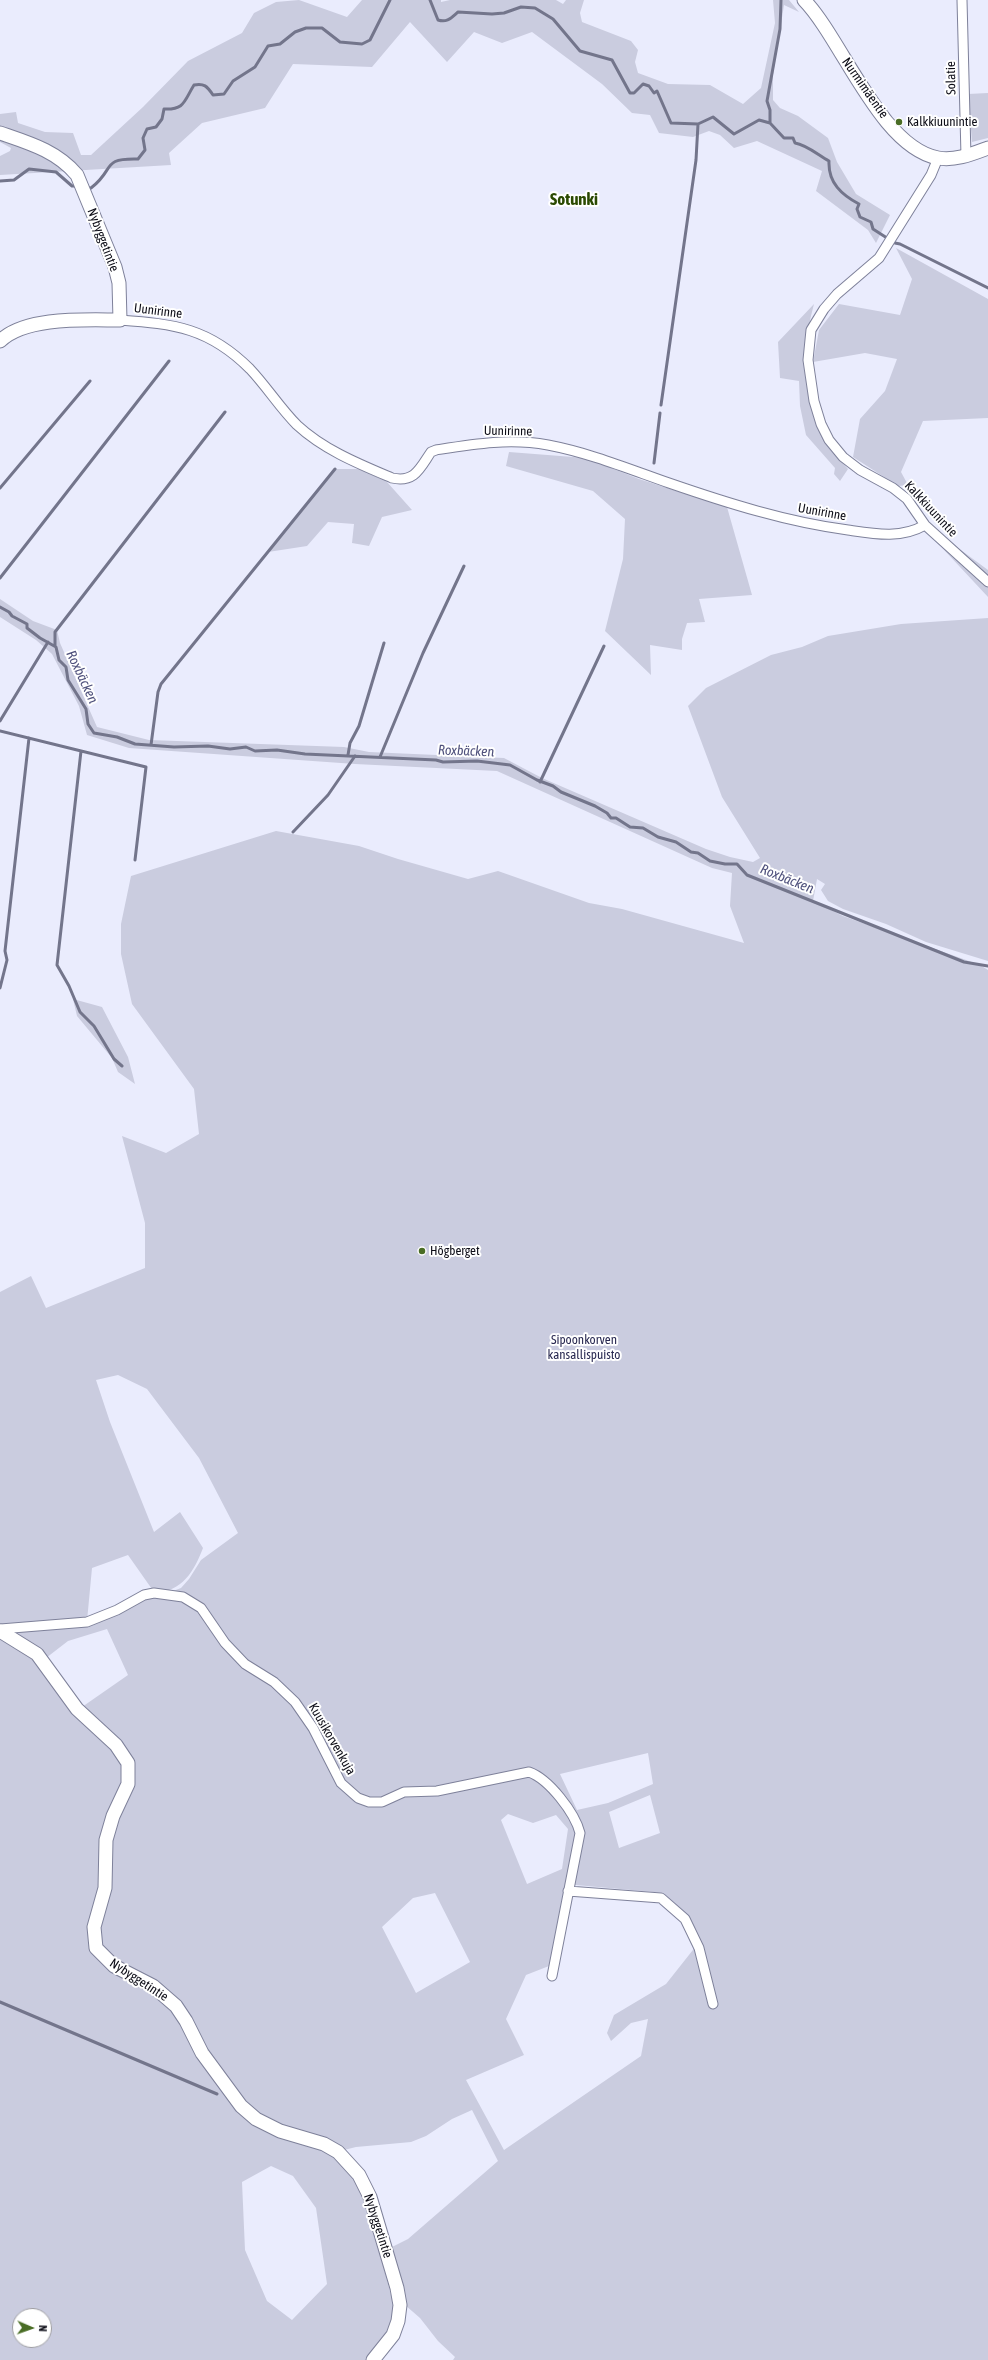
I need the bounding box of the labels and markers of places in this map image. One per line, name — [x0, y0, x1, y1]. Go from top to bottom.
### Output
place label: Kalkkiuunintie — [907, 114, 977, 130]
marker: Kalkkiuunintie — [894, 117, 904, 127]
place label: Högberget — [430, 1243, 480, 1259]
marker: Högberget — [417, 1246, 427, 1256]

